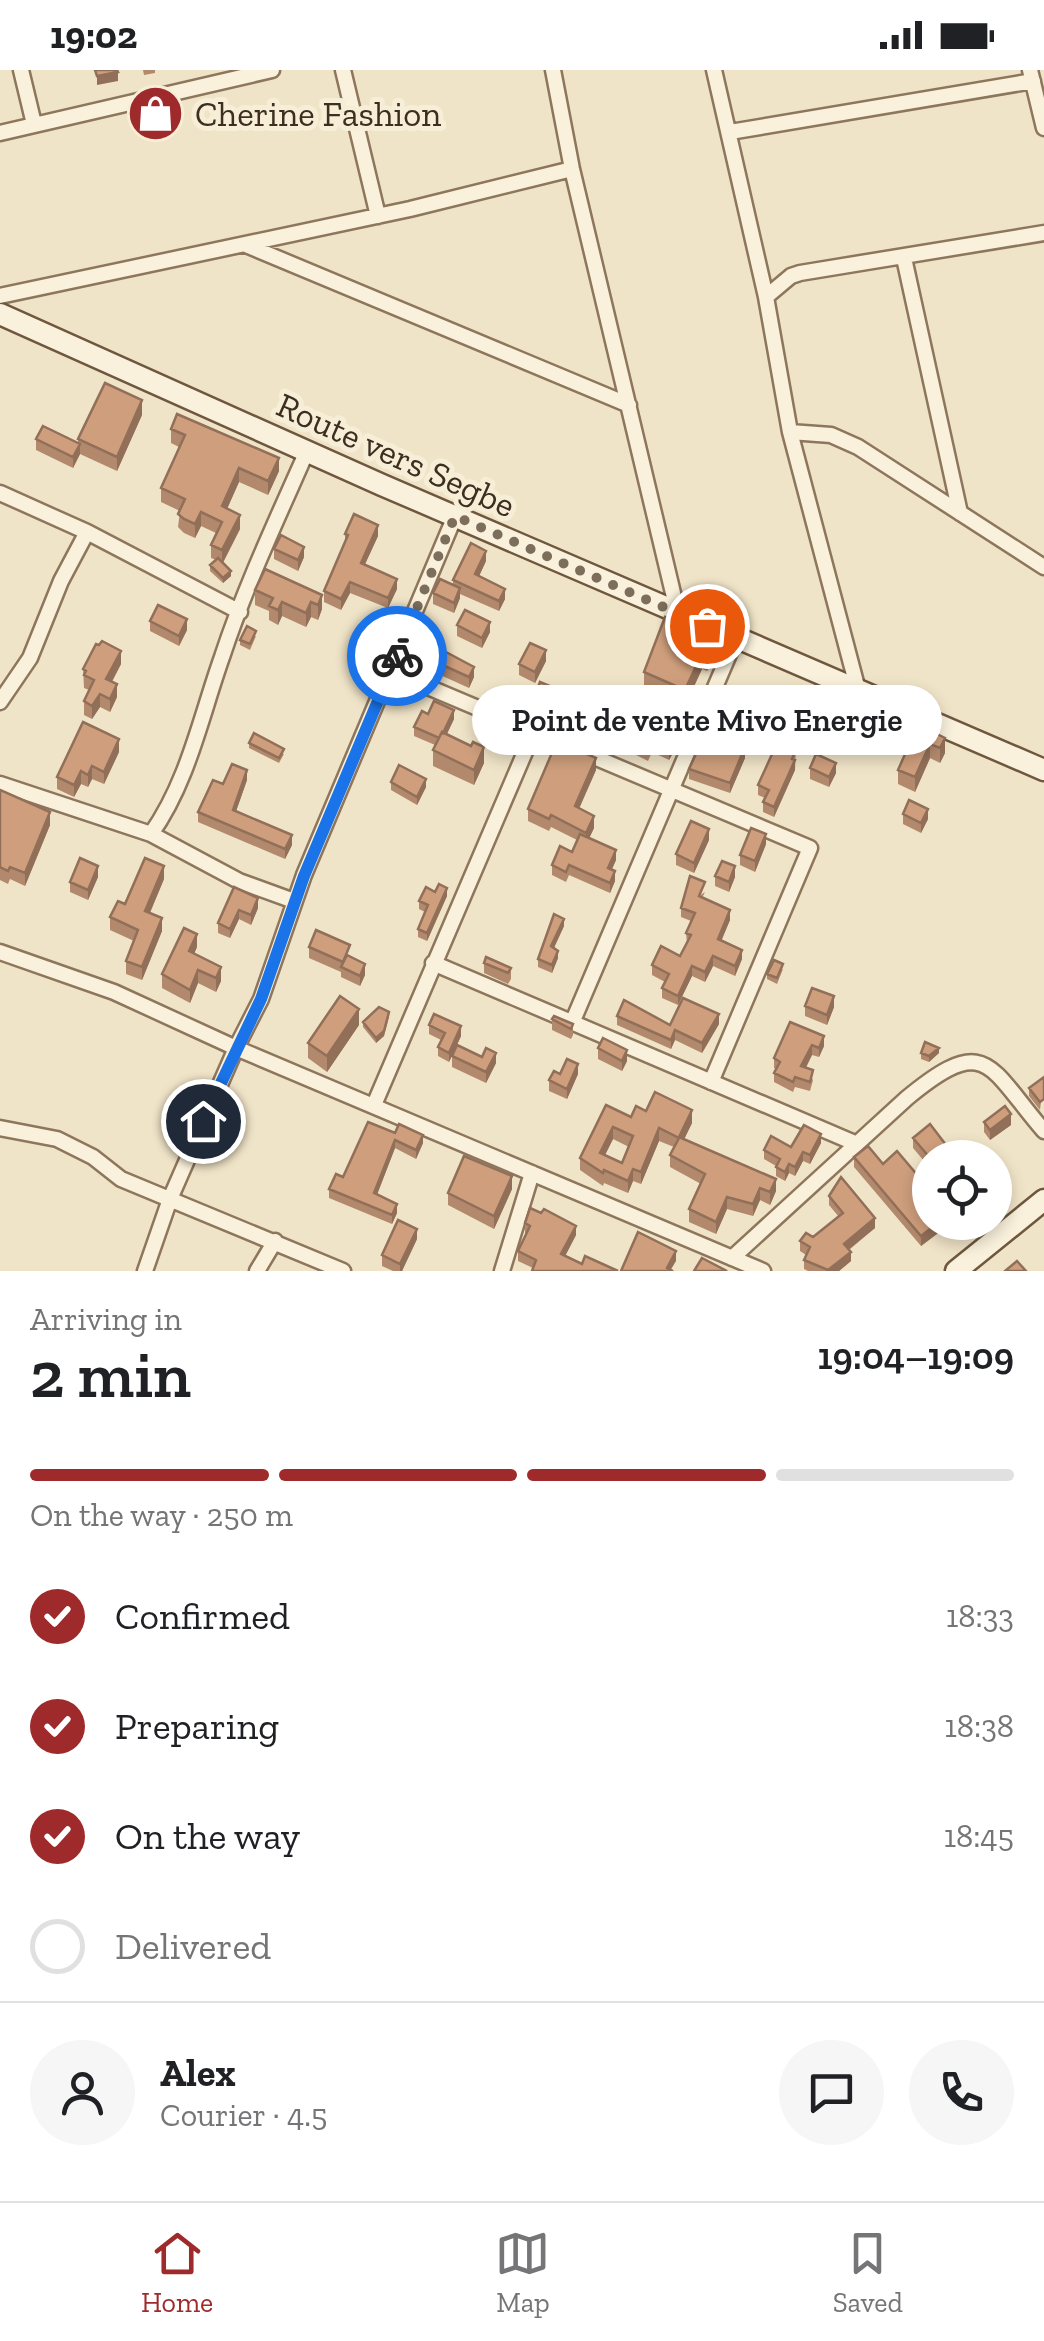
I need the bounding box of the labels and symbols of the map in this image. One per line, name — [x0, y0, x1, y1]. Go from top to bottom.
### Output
shop icon: Cherine Fashion — [126, 84, 186, 144]
place label: Cherine Fashion — [195, 93, 441, 135]
street label: Route vers Segbe — [270, 384, 522, 526]
pin — [665, 584, 750, 669]
courier — [347, 606, 447, 706]
callout: Point de vente Mivo Energie — [472, 686, 942, 756]
pin — [161, 1079, 246, 1164]

